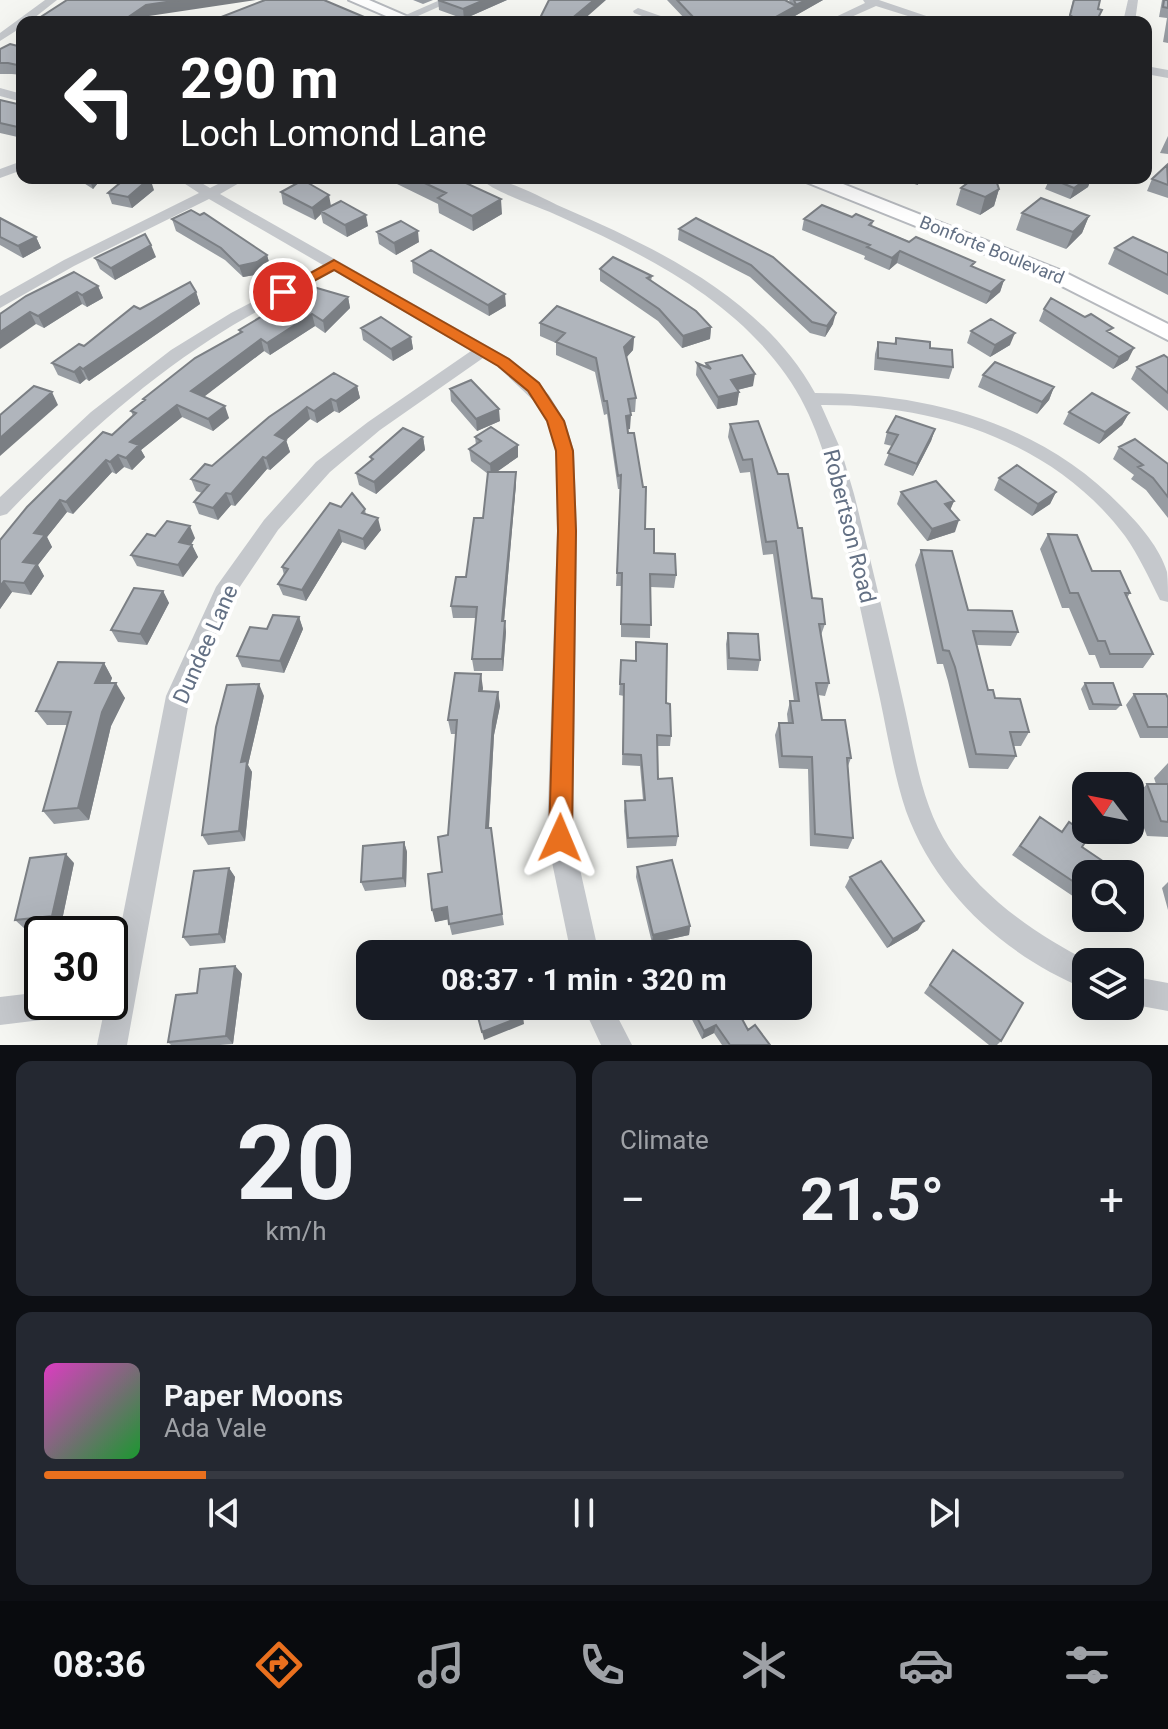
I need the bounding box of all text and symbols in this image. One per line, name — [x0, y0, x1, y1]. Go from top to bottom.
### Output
text: 290 m — [180, 46, 339, 112]
icon: left — [48, 48, 152, 152]
text: Loch Lomond Lane — [180, 113, 487, 155]
street label: Bonforte Boulevard — [917, 211, 1068, 288]
pin — [249, 258, 317, 326]
icon: arrive — [261, 270, 305, 314]
street label: Robertson Road — [818, 447, 881, 605]
street label: Dundee Lane — [168, 581, 243, 708]
north arrow — [1072, 772, 1144, 844]
map controls — [1072, 772, 1144, 1020]
position arrow — [518, 796, 602, 880]
button: search — [1072, 860, 1144, 932]
speed limit sign: 30 — [24, 916, 128, 1020]
button: layers — [1072, 948, 1144, 1020]
text: 08:37 · 1 min · 320 m — [441, 962, 727, 997]
text: 20 — [236, 1103, 356, 1224]
text: Climate — [620, 1125, 709, 1155]
text: 21.5° — [800, 1164, 944, 1235]
text: − — [620, 1174, 645, 1226]
text: + — [1099, 1174, 1124, 1226]
text: km/h — [265, 1216, 327, 1246]
text: Paper Moons — [164, 1378, 343, 1413]
text: Ada Vale — [164, 1413, 266, 1443]
icon: previous — [202, 1491, 246, 1535]
icon: pause — [562, 1491, 606, 1535]
icon: next — [922, 1491, 966, 1535]
icon: directions — [251, 1637, 307, 1693]
icon: music — [413, 1637, 469, 1693]
icon: phone — [574, 1637, 630, 1693]
icon: climate — [736, 1637, 792, 1693]
icon: car — [898, 1637, 954, 1693]
icon: filters — [1059, 1637, 1115, 1693]
text: 08:36 — [53, 1644, 146, 1686]

